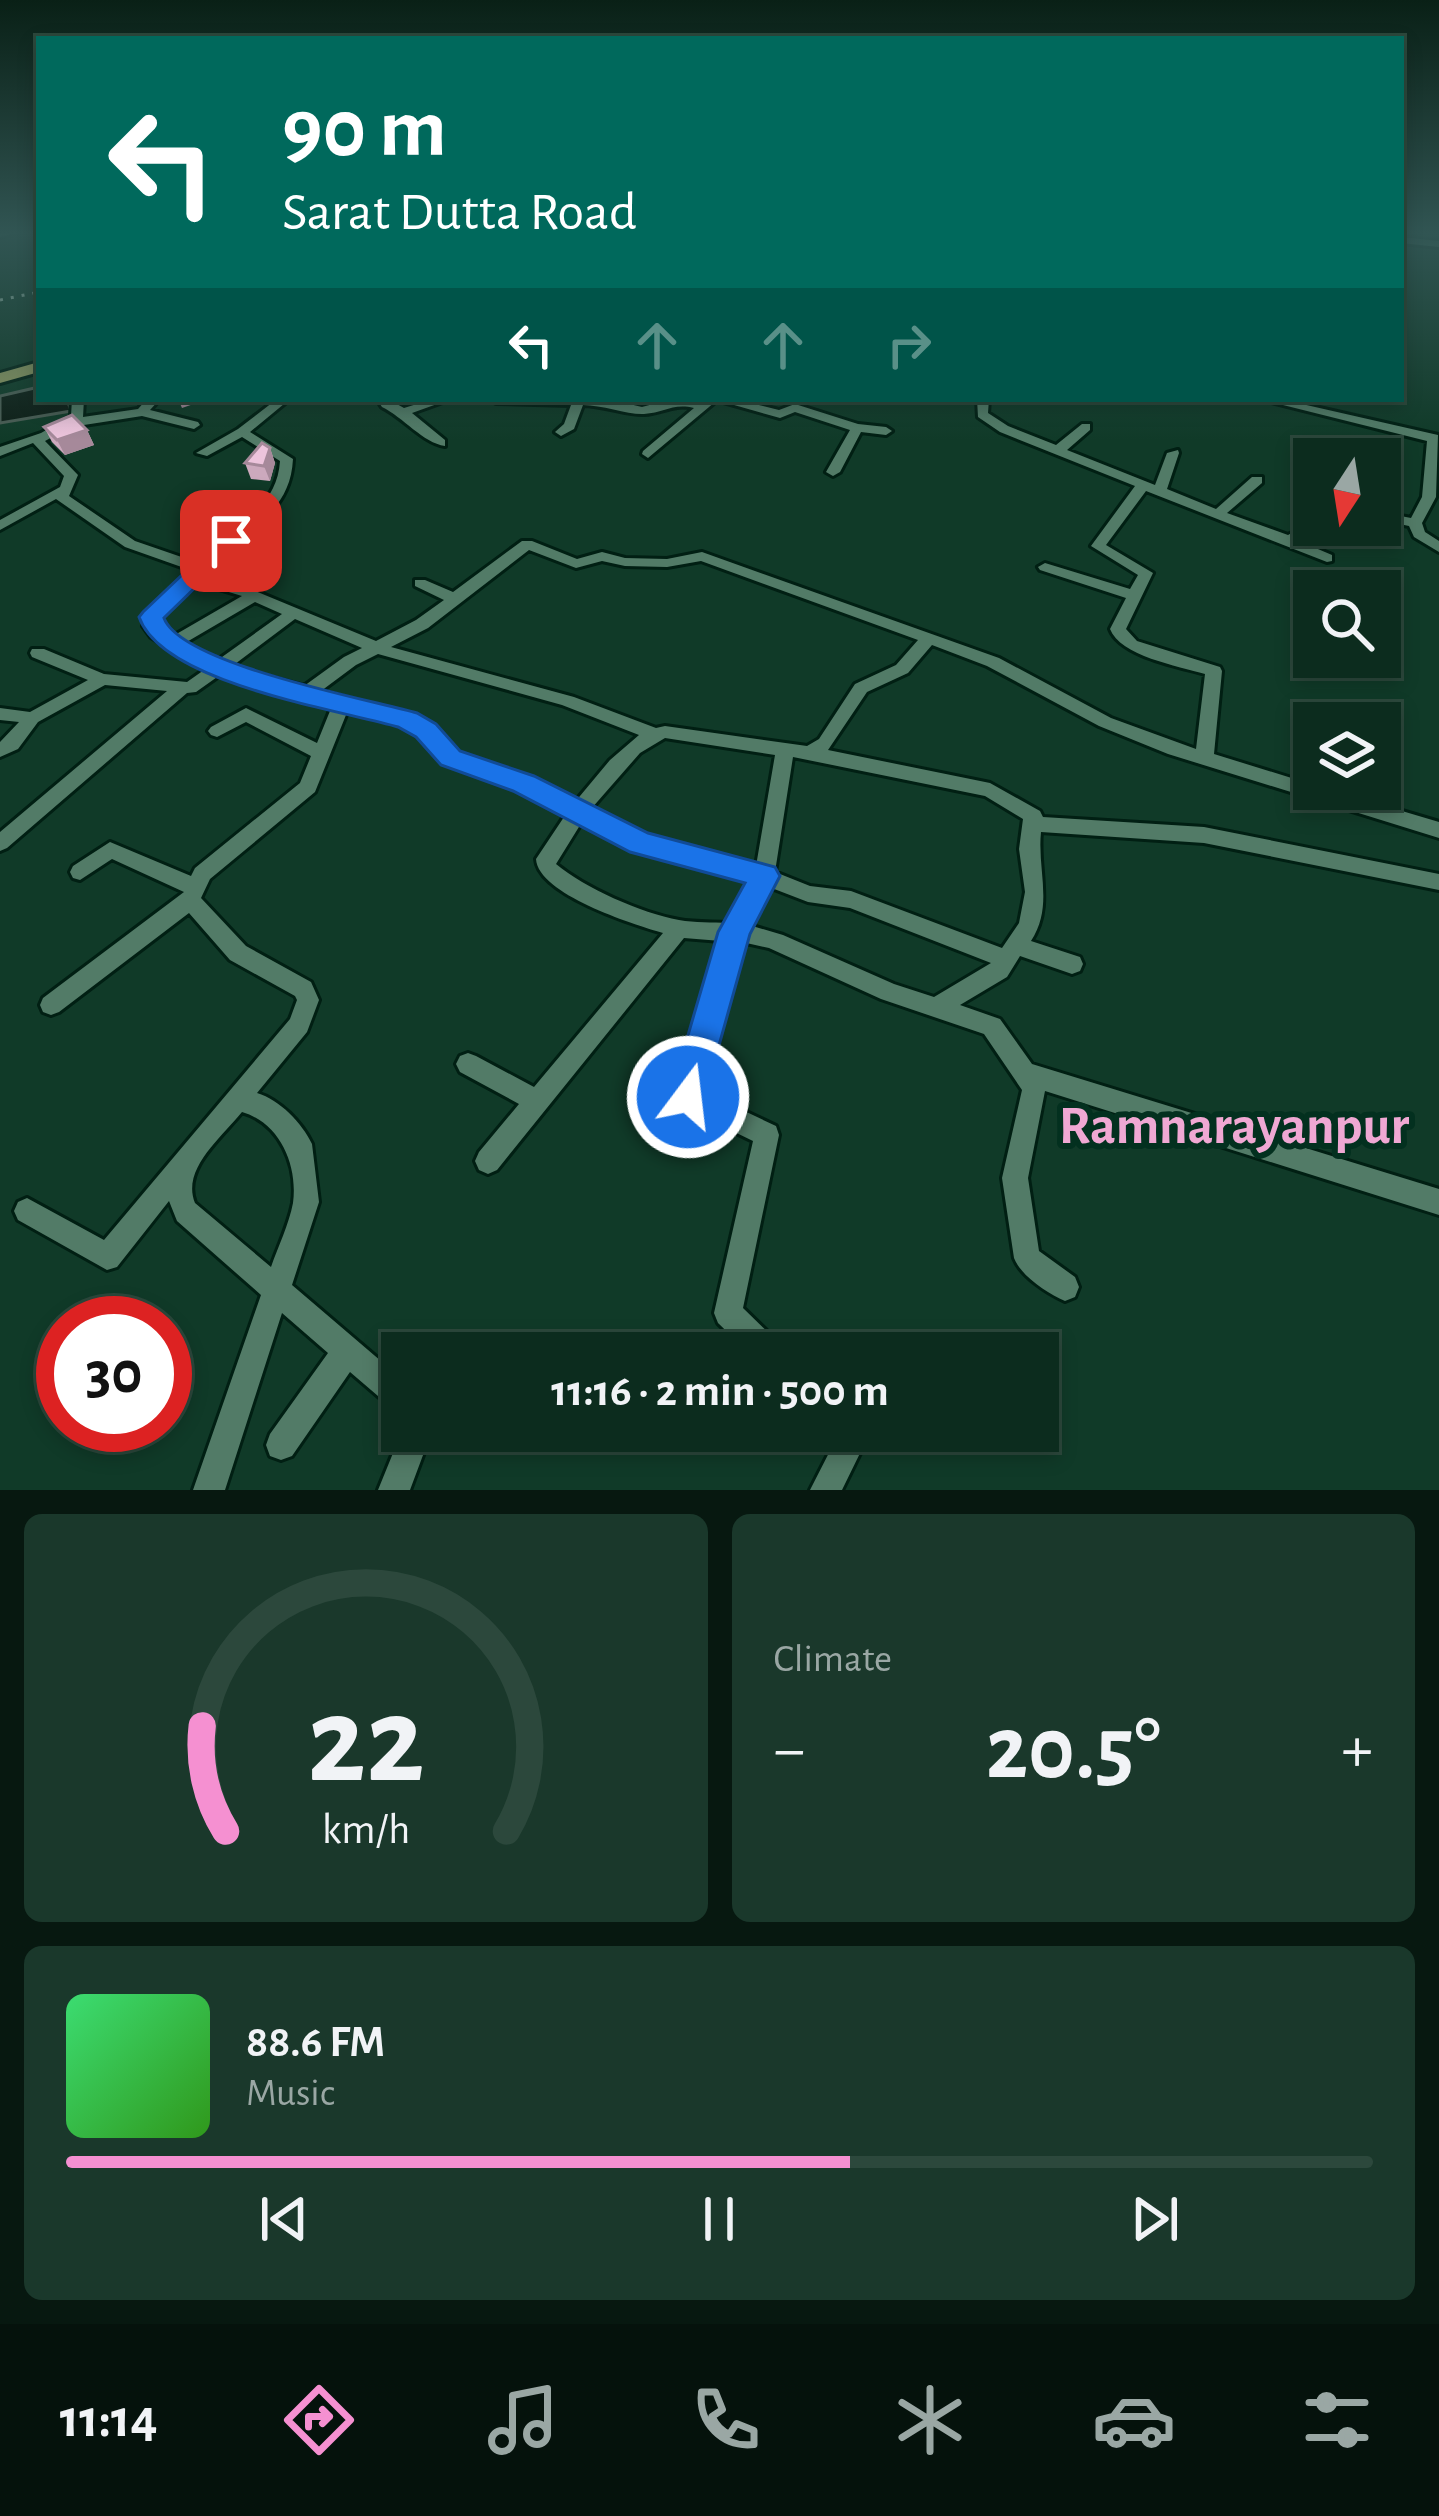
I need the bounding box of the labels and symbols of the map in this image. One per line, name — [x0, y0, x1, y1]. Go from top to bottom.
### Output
north arrow — [1293, 438, 1401, 546]
pin — [180, 490, 282, 592]
position arrow — [625, 1034, 751, 1160]
district label: Ramnarayanpur — [1059, 1100, 1409, 1154]
speed limit sign: 30 — [36, 1296, 192, 1452]

